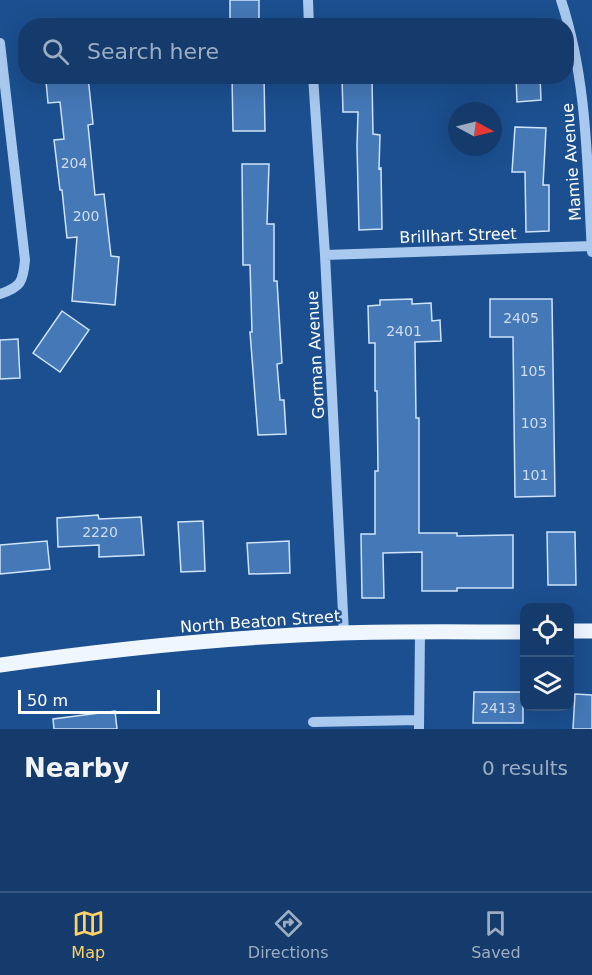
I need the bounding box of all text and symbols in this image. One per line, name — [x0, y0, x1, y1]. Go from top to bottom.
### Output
search box — [18, 18, 574, 84]
icon: search — [39, 35, 72, 68]
text: Search here — [87, 39, 219, 64]
north arrow — [448, 102, 502, 156]
street label: Mamie Avenue — [558, 102, 585, 221]
house number: 204 — [61, 155, 87, 171]
house number: 200 — [73, 208, 99, 224]
street label: Brillhart Street — [399, 224, 517, 247]
street label: Gorman Avenue — [303, 290, 328, 420]
house number: 2405 — [503, 310, 539, 326]
house number: 2401 — [386, 323, 422, 339]
house number: 105 — [520, 363, 546, 379]
house number: 103 — [521, 415, 547, 431]
house number: 101 — [522, 467, 548, 483]
house number: 2220 — [82, 524, 118, 540]
map controls — [520, 603, 574, 711]
button: locate — [520, 603, 574, 657]
street label: North Beaton Street — [179, 606, 341, 637]
button: layers — [520, 657, 574, 711]
scale bar — [18, 687, 160, 714]
text: 50 m — [27, 691, 68, 710]
house number: 2413 — [480, 700, 516, 716]
text: Nearby — [24, 753, 129, 783]
text: 0 results — [482, 756, 568, 780]
tab: Map — [71, 907, 105, 962]
tab: Directions — [248, 907, 328, 962]
tab: Saved — [471, 907, 521, 962]

